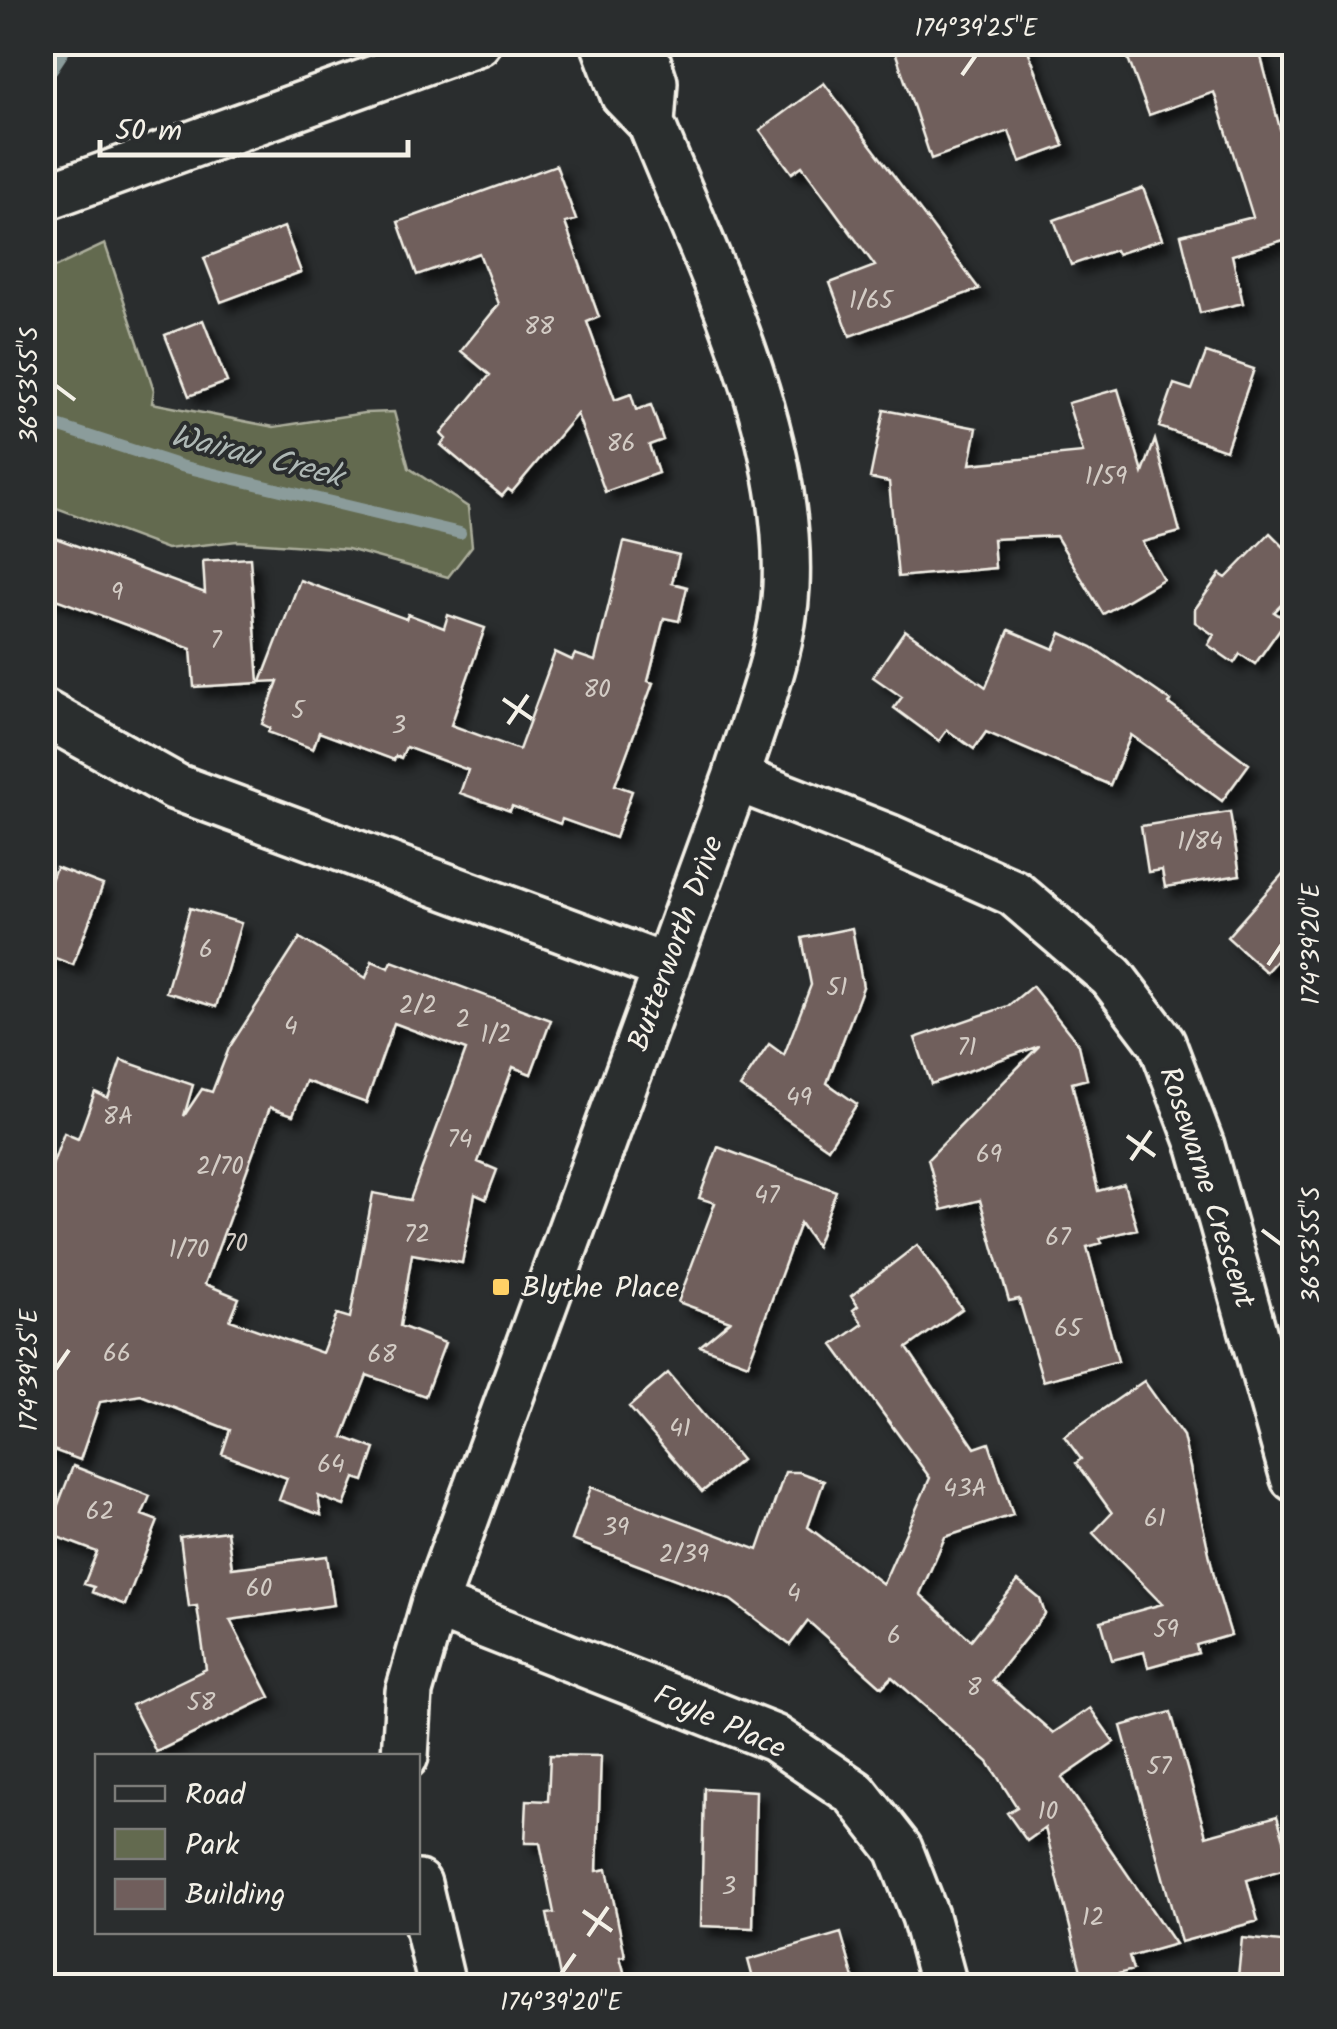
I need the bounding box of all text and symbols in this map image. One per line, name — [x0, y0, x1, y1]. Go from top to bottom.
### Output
text: 174°39'25"E — [915, 9, 1039, 49]
scale bar — [100, 95, 408, 157]
text: 50 m — [115, 108, 182, 156]
house number: 1/65 — [849, 281, 895, 321]
house number: 88 — [524, 307, 555, 347]
text: 36°53'55"S — [10, 327, 50, 443]
water label: Wairau Creek — [165, 412, 351, 504]
house number: 86 — [607, 424, 635, 464]
house number: 1/59 — [1085, 457, 1127, 497]
house number: 9 — [111, 573, 123, 613]
house number: 7 — [210, 621, 223, 661]
house number: 80 — [583, 670, 611, 710]
house number: 5 — [291, 691, 306, 731]
house number: 3 — [392, 706, 406, 746]
house number: 1/84 — [1177, 822, 1223, 862]
street label: Butterworth Drive — [616, 829, 738, 1058]
text: 174°39'20"E — [1292, 882, 1332, 1005]
house number: 6 — [199, 930, 213, 970]
house number: 51 — [826, 968, 848, 1008]
house number: 2/2 — [399, 986, 437, 1026]
house number: 2 — [456, 1000, 470, 1040]
house number: 4 — [284, 1007, 298, 1047]
house number: 1/2 — [480, 1015, 512, 1055]
house number: 71 — [957, 1028, 977, 1068]
street label: Rosewarne Crescent — [1144, 1060, 1268, 1315]
house number: 49 — [786, 1078, 812, 1118]
house number: 8A — [103, 1097, 133, 1137]
house number: 74 — [447, 1120, 473, 1160]
house number: 69 — [976, 1135, 1002, 1175]
house number: 2/70 — [196, 1147, 244, 1187]
house number: 47 — [754, 1176, 781, 1216]
text: 36°53'55"S — [1292, 1187, 1332, 1303]
house number: 72 — [404, 1215, 430, 1255]
house number: 67 — [1045, 1218, 1072, 1258]
house number: 70 — [224, 1224, 248, 1264]
house number: 1/70 — [169, 1230, 209, 1270]
place label: Blythe Place — [521, 1265, 679, 1313]
marker: Blythe Place — [490, 1276, 512, 1298]
text: 174°39'25"E — [10, 1307, 50, 1431]
house number: 65 — [1054, 1309, 1083, 1349]
house number: 66 — [103, 1334, 131, 1374]
house number: 68 — [368, 1335, 397, 1375]
house number: 41 — [669, 1409, 691, 1449]
house number: 64 — [317, 1445, 345, 1485]
house number: 43A — [943, 1469, 987, 1509]
house number: 62 — [86, 1492, 114, 1532]
house number: 61 — [1144, 1499, 1166, 1539]
house number: 39 — [603, 1508, 629, 1548]
house number: 2/39 — [659, 1535, 709, 1575]
house number: 60 — [246, 1569, 272, 1609]
house number: 4 — [787, 1574, 801, 1614]
house number: 59 — [1153, 1610, 1179, 1650]
house number: 6 — [887, 1616, 901, 1656]
house number: 8 — [966, 1668, 982, 1708]
street label: Foyle Place — [645, 1672, 793, 1773]
house number: 58 — [187, 1683, 216, 1723]
house number: 57 — [1147, 1747, 1173, 1787]
legend — [95, 1754, 420, 1934]
text: Road — [185, 1772, 246, 1820]
house number: 10 — [1038, 1792, 1058, 1832]
text: Park — [185, 1822, 240, 1870]
house number: 3 — [722, 1867, 736, 1907]
text: Building — [185, 1872, 285, 1920]
house number: 12 — [1082, 1898, 1104, 1938]
text: 174°39'20"E — [500, 1983, 623, 2023]

